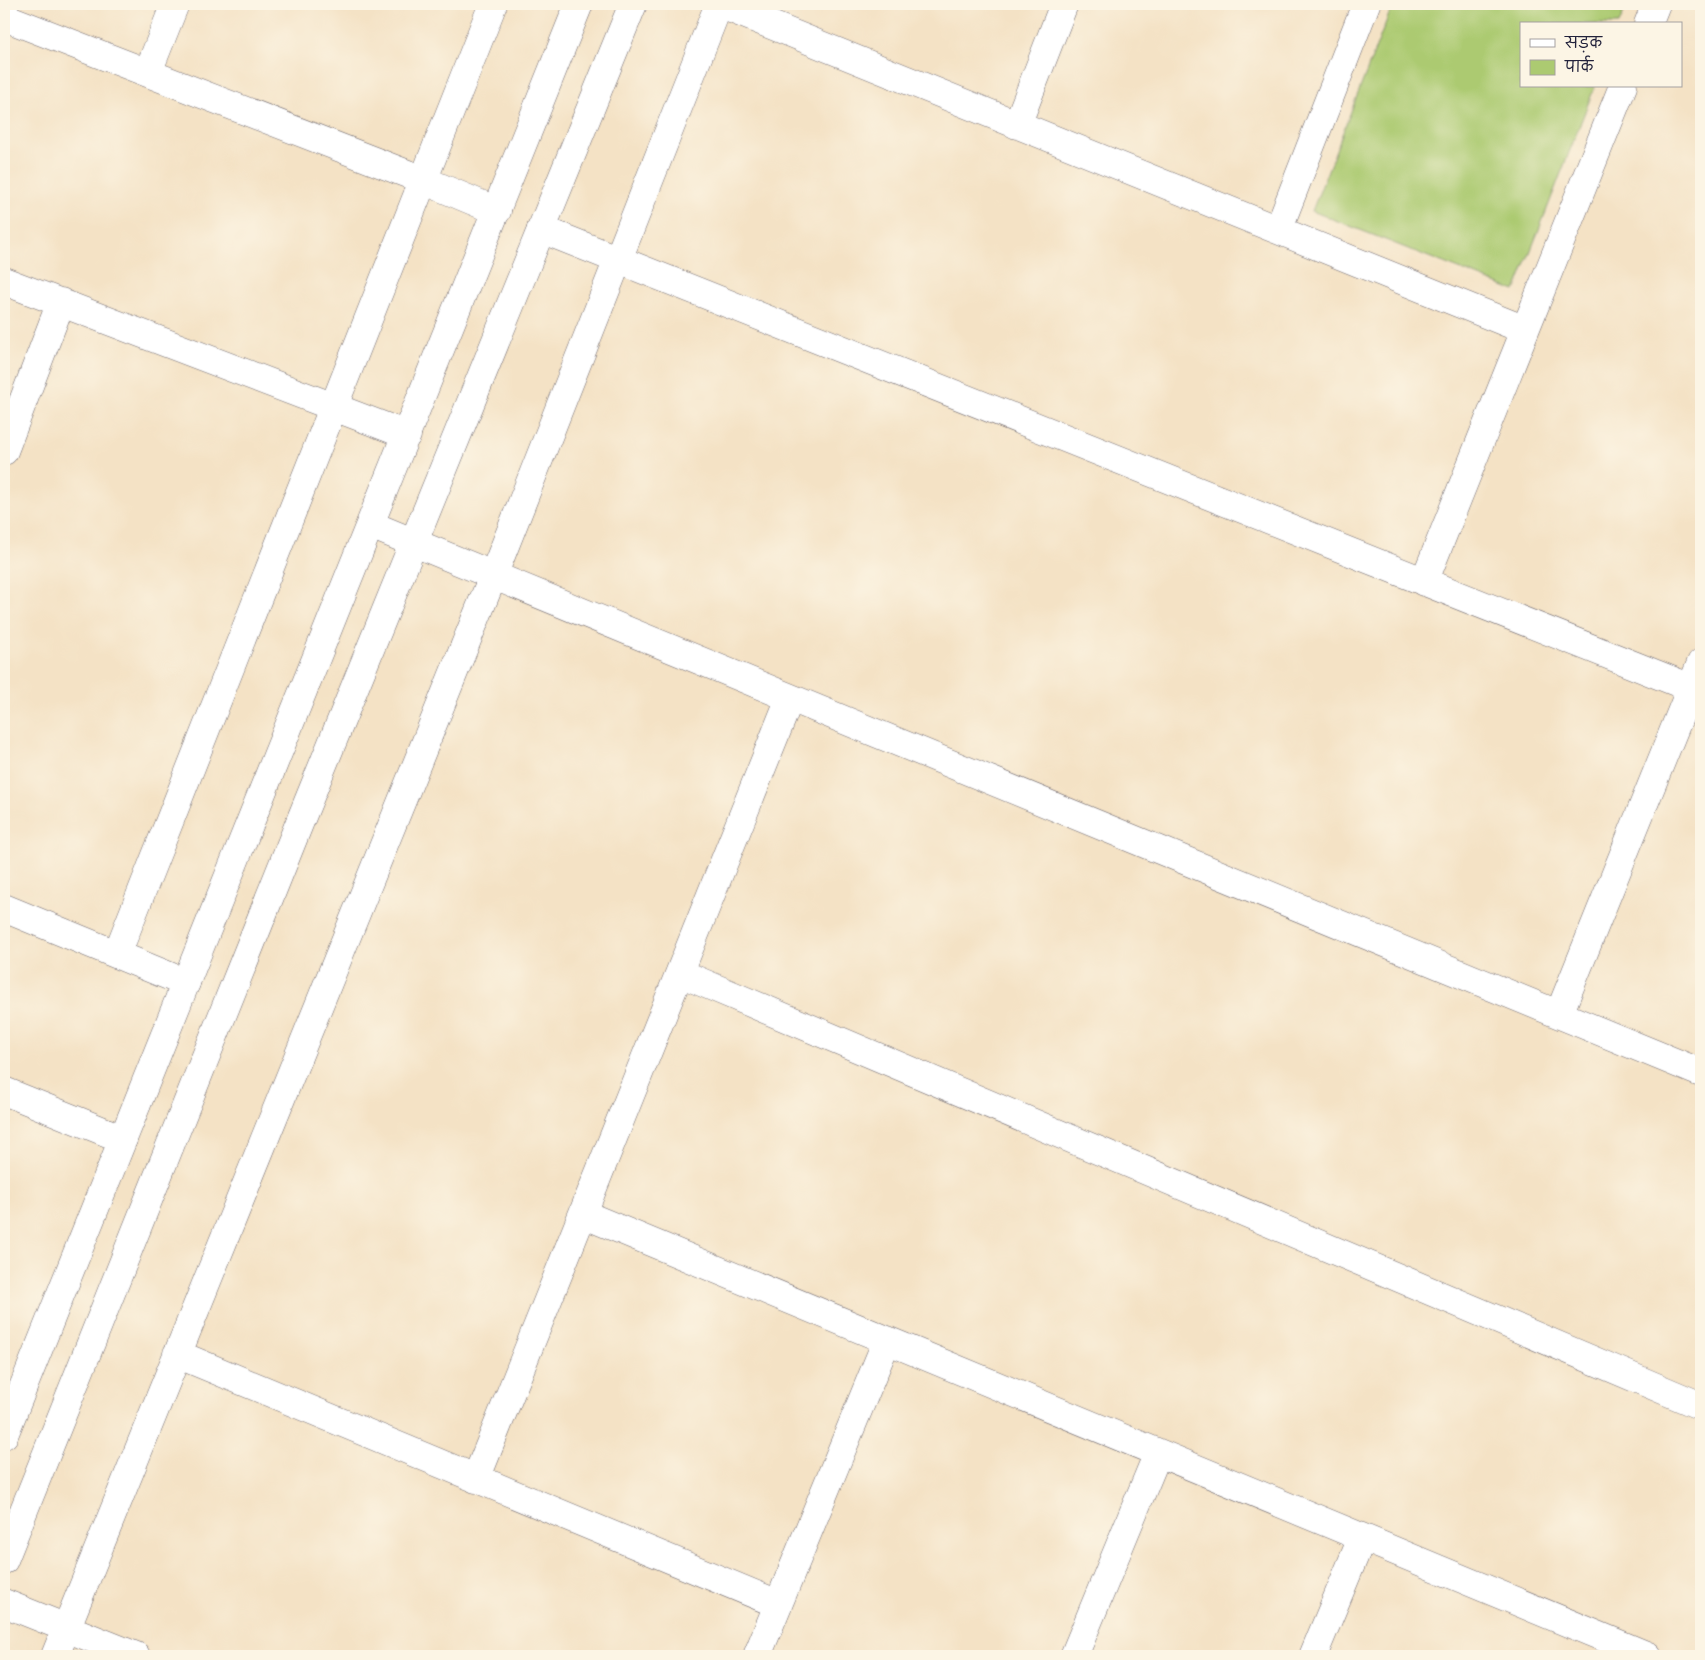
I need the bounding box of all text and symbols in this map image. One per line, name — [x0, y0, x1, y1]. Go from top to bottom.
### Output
legend — [1520, 22, 1682, 88]
text: सड़क — [1564, 34, 1603, 54]
text: पार्क — [1564, 55, 1595, 78]

